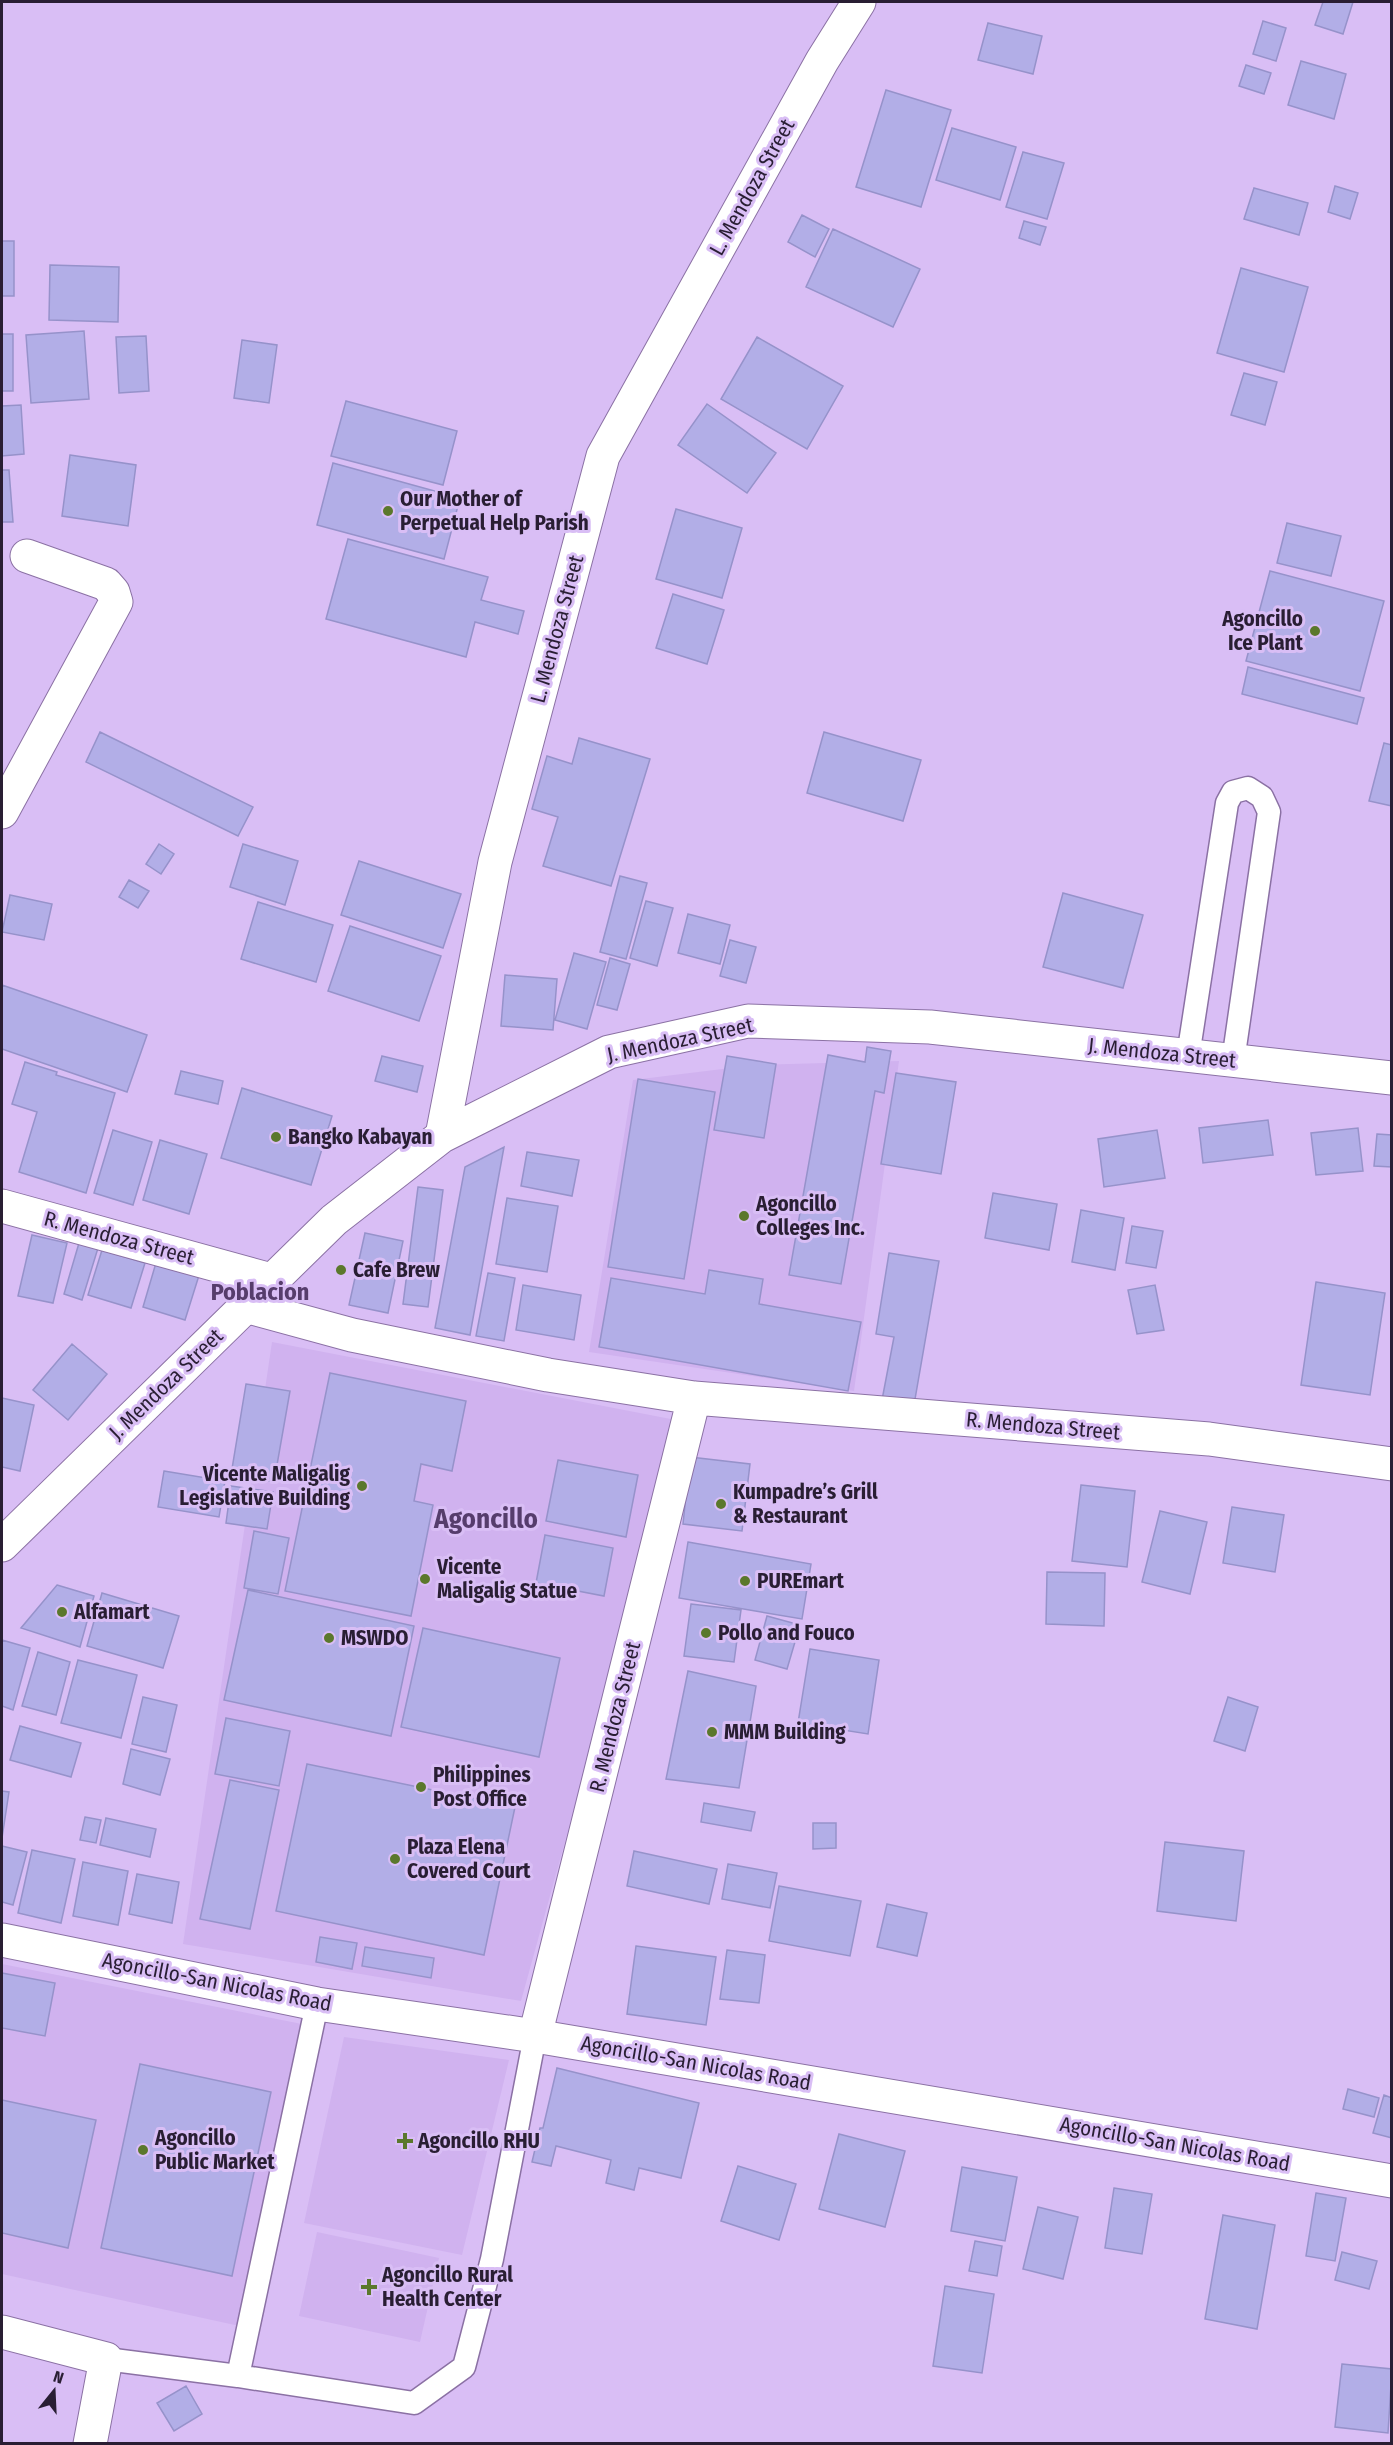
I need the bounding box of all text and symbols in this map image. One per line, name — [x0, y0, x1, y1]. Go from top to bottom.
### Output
street label: L. Mendoza Street — [704, 114, 800, 260]
place label: Our Mother of Perpetual Help Parish — [400, 486, 589, 536]
marker: Our Mother of Perpetual Help Parish — [381, 504, 395, 518]
street label: L. Mendoza Street — [525, 552, 589, 706]
place label: Agoncillo Ice Plant — [1221, 606, 1304, 656]
marker: Agoncillo Ice Plant — [1308, 624, 1322, 638]
street label: J. Mendoza Street — [605, 1012, 755, 1068]
street label: J. Mendoza Street — [1087, 1032, 1237, 1074]
place label: Bangko Kabayan — [288, 1124, 432, 1150]
marker: Bangko Kabayan — [269, 1130, 283, 1144]
place label: Agoncillo Colleges Inc. — [755, 1191, 865, 1241]
street label: R. Mendoza Street — [41, 1205, 197, 1271]
marker: Agoncillo Colleges Inc. — [737, 1209, 751, 1223]
place label: Cafe Brew — [353, 1257, 440, 1283]
marker: Cafe Brew — [334, 1263, 348, 1277]
district label: Poblacion — [211, 1278, 309, 1306]
street label: J. Mendoza Street — [104, 1323, 229, 1445]
street label: R. Mendoza Street — [965, 1406, 1121, 1446]
place label: Vicente Maligalig Legislative Building — [179, 1461, 351, 1511]
marker: Vicente Maligalig Legislative Building — [355, 1479, 369, 1493]
place label: Kumpadre’s Grill & Restaurant — [733, 1479, 878, 1529]
marker: Kumpadre’s Grill & Restaurant — [714, 1497, 728, 1511]
district label: Agoncillo — [433, 1503, 538, 1535]
place label: Vicente Maligalig Statue — [436, 1554, 577, 1604]
place label: PUREmart — [757, 1568, 844, 1594]
marker: Vicente Maligalig Statue — [418, 1572, 432, 1586]
marker: PUREmart — [738, 1574, 752, 1588]
place label: Alfamart — [73, 1599, 150, 1625]
marker: Alfamart — [55, 1605, 69, 1619]
place label: Pollo and Fouco — [718, 1620, 855, 1646]
place label: MSWDO — [341, 1625, 408, 1651]
marker: Pollo and Fouco — [699, 1626, 713, 1640]
marker: MSWDO — [322, 1631, 336, 1645]
street label: R. Mendoza Street — [584, 1639, 646, 1795]
place label: MMM Building — [724, 1719, 846, 1745]
marker: MMM Building — [705, 1725, 719, 1739]
place label: Philippines Post Office — [433, 1762, 531, 1812]
marker: Philippines Post Office — [414, 1780, 428, 1794]
place label: Plaza Elena Covered Court — [407, 1834, 531, 1884]
marker: Plaza Elena Covered Court — [388, 1852, 402, 1866]
street label: Agoncillo-San Nicolas Road — [100, 1947, 334, 2017]
street label: Agoncillo-San Nicolas Road — [579, 2030, 813, 2096]
street label: Agoncillo-San Nicolas Road — [1058, 2111, 1292, 2177]
place label: Agoncillo Public Market — [154, 2125, 275, 2175]
place label: Agoncillo RHU — [417, 2128, 540, 2154]
marker: Agoncillo RHU — [396, 2132, 414, 2150]
marker: Agoncillo Public Market — [136, 2143, 150, 2157]
place label: Agoncillo Rural Health Center — [381, 2262, 513, 2312]
marker: Agoncillo Rural Health Center — [360, 2278, 378, 2296]
north arrow — [24, 2361, 84, 2421]
text: N — [51, 2367, 66, 2388]

